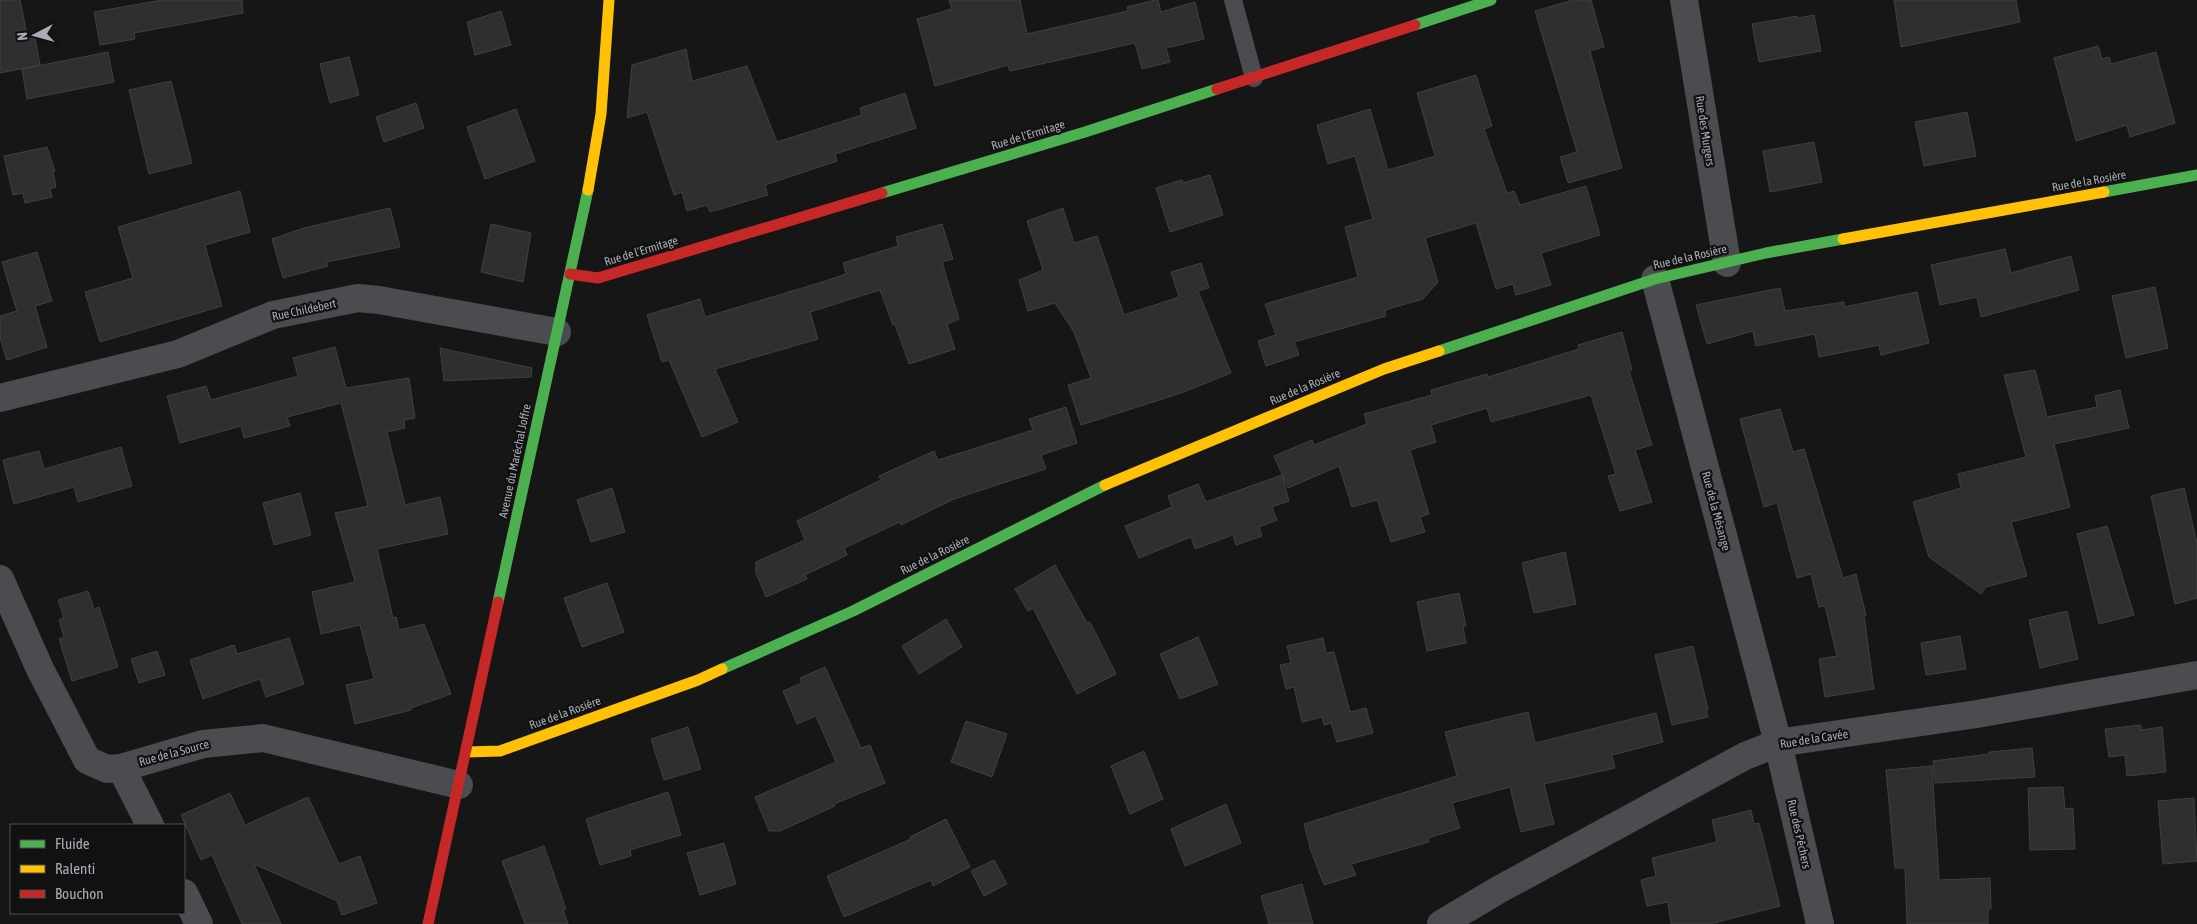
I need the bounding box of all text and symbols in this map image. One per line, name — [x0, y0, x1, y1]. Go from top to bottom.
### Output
north arrow — [10, 10, 60, 60]
text: N — [14, 31, 30, 41]
street label: Rue des Murgers — [1693, 95, 1717, 167]
street label: Rue de l'Ermitage — [989, 117, 1067, 153]
street label: Rue de la Rosière — [2051, 168, 2127, 194]
street label: Rue de l'Ermitage — [602, 233, 680, 269]
street label: Rue de la Rosière — [1652, 242, 1728, 272]
street label: Rue Childebert — [271, 296, 338, 324]
street label: Rue de la Rosière — [1268, 366, 1342, 408]
street label: Avenue du Maréchal Joffre — [496, 403, 534, 519]
street label: Rue de la Mésange — [1699, 470, 1733, 552]
street label: Rue de la Rosière — [898, 532, 972, 578]
street label: Rue de la Rosière — [527, 694, 603, 732]
street label: Rue de la Cavée — [1779, 727, 1849, 751]
street label: Rue de la Source — [137, 737, 211, 769]
street label: Rue des Pêchers — [1784, 798, 1814, 870]
legend — [10, 824, 185, 914]
text: Fluide — [55, 835, 90, 852]
text: Ralenti — [55, 860, 95, 877]
text: Bouchon — [55, 885, 104, 902]

